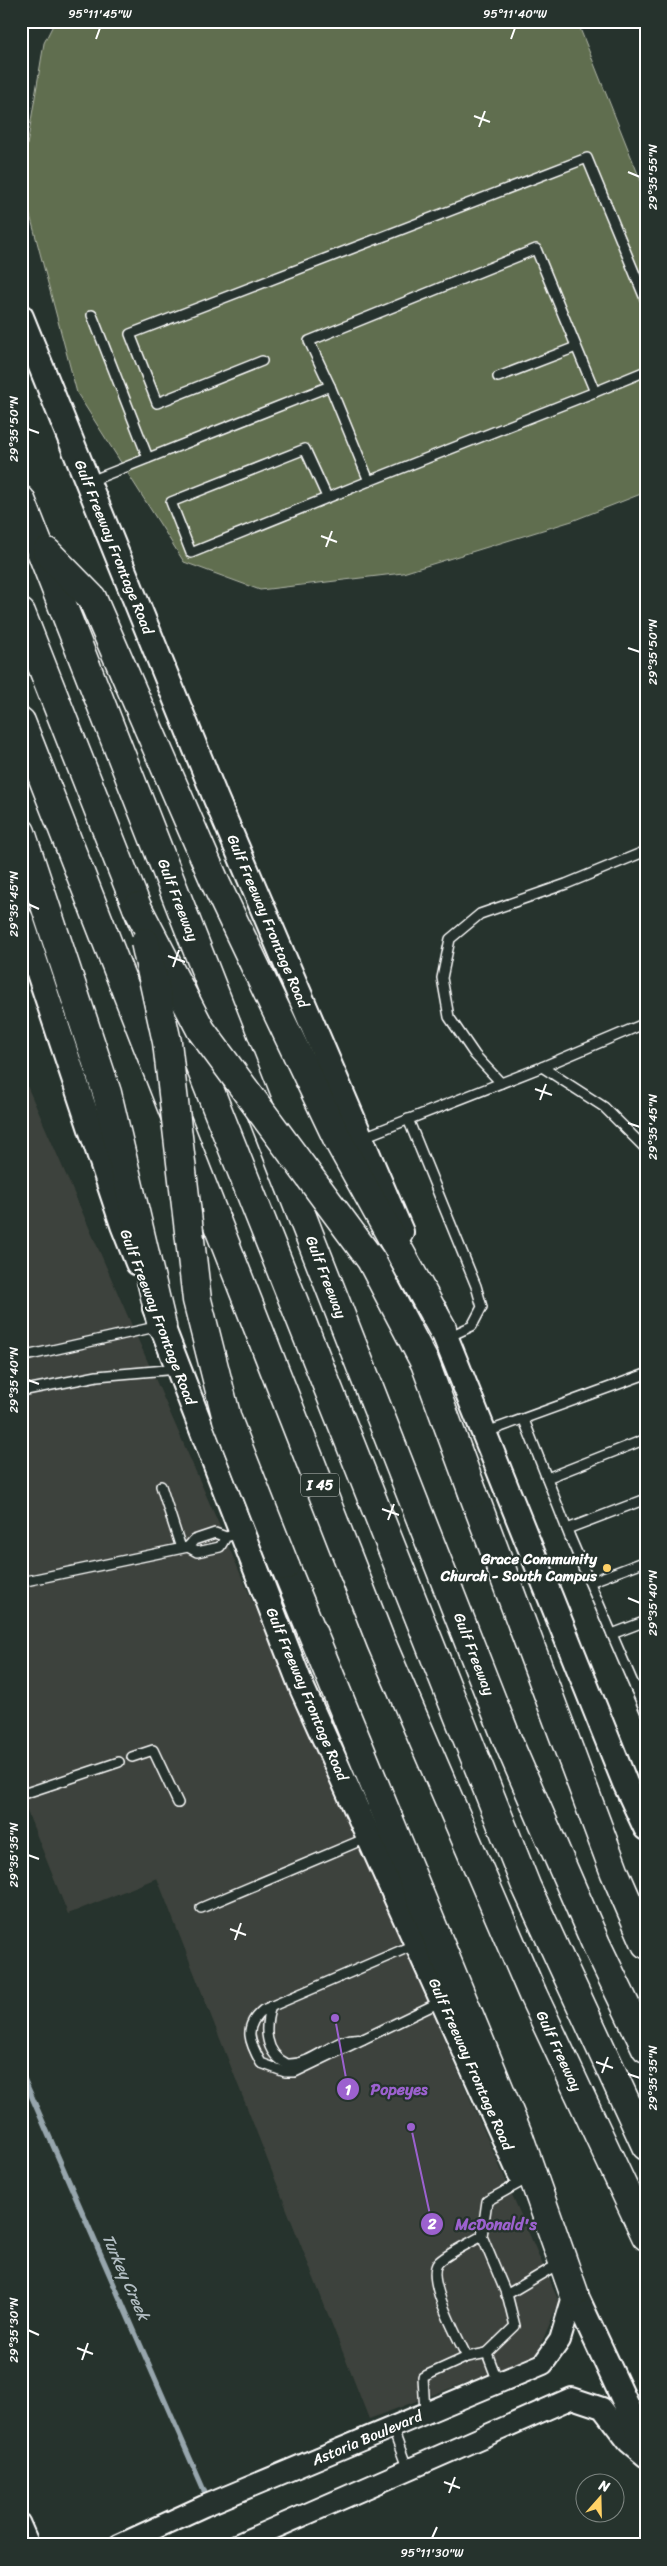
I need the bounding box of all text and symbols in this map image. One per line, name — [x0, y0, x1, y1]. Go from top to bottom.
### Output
text: 95°11'45"W — [68, 3, 133, 25]
text: 95°11'40"W — [483, 3, 548, 25]
text: 29°35'55"N — [642, 143, 664, 210]
text: 29°35'50"N — [3, 395, 25, 462]
street label: Gulf Freeway Frontage Road — [67, 456, 161, 639]
text: 29°35'50"N — [642, 618, 664, 685]
street label: Gulf Freeway Frontage Road — [220, 830, 317, 1013]
street label: Gulf Freeway — [150, 855, 206, 945]
text: 29°35'45"N — [3, 870, 25, 937]
text: 29°35'45"N — [642, 1093, 664, 1160]
street label: Gulf Freeway Frontage Road — [112, 1225, 204, 1410]
street label: Gulf Freeway — [298, 1232, 354, 1322]
text: 29°35'40"N — [3, 1346, 25, 1413]
road number: I 45 — [301, 1474, 339, 1496]
place label: Grace Community Church - South Campus — [440, 1546, 598, 1589]
marker: Grace Community Church - South Campus — [601, 1562, 613, 1574]
text: 29°35'40"N — [642, 1569, 664, 1636]
street label: Gulf Freeway Frontage Road — [259, 1603, 356, 1786]
street label: Gulf Freeway — [446, 1609, 502, 1699]
text: 29°35'35"N — [3, 1822, 25, 1888]
street label: Gulf Freeway Frontage Road — [421, 1974, 521, 2155]
street label: Gulf Freeway — [529, 2006, 589, 2096]
text: 29°35'35"N — [642, 2045, 664, 2111]
callout: Popeyes — [335, 2074, 437, 2105]
text: Popeyes — [370, 2075, 428, 2104]
text: 1 — [345, 2077, 352, 2103]
callout: McDonald's — [420, 2208, 547, 2239]
text: McDonald's — [454, 2210, 538, 2239]
text: 2 — [427, 2211, 437, 2237]
water label: Turkey Creek — [94, 2229, 159, 2328]
text: 29°35'30"N — [3, 2297, 25, 2363]
street label: Astoria Boulevard — [307, 2403, 427, 2473]
text: N — [595, 2473, 613, 2500]
north arrow — [574, 2474, 624, 2524]
text: 95°11'30"W — [400, 2542, 464, 2564]

